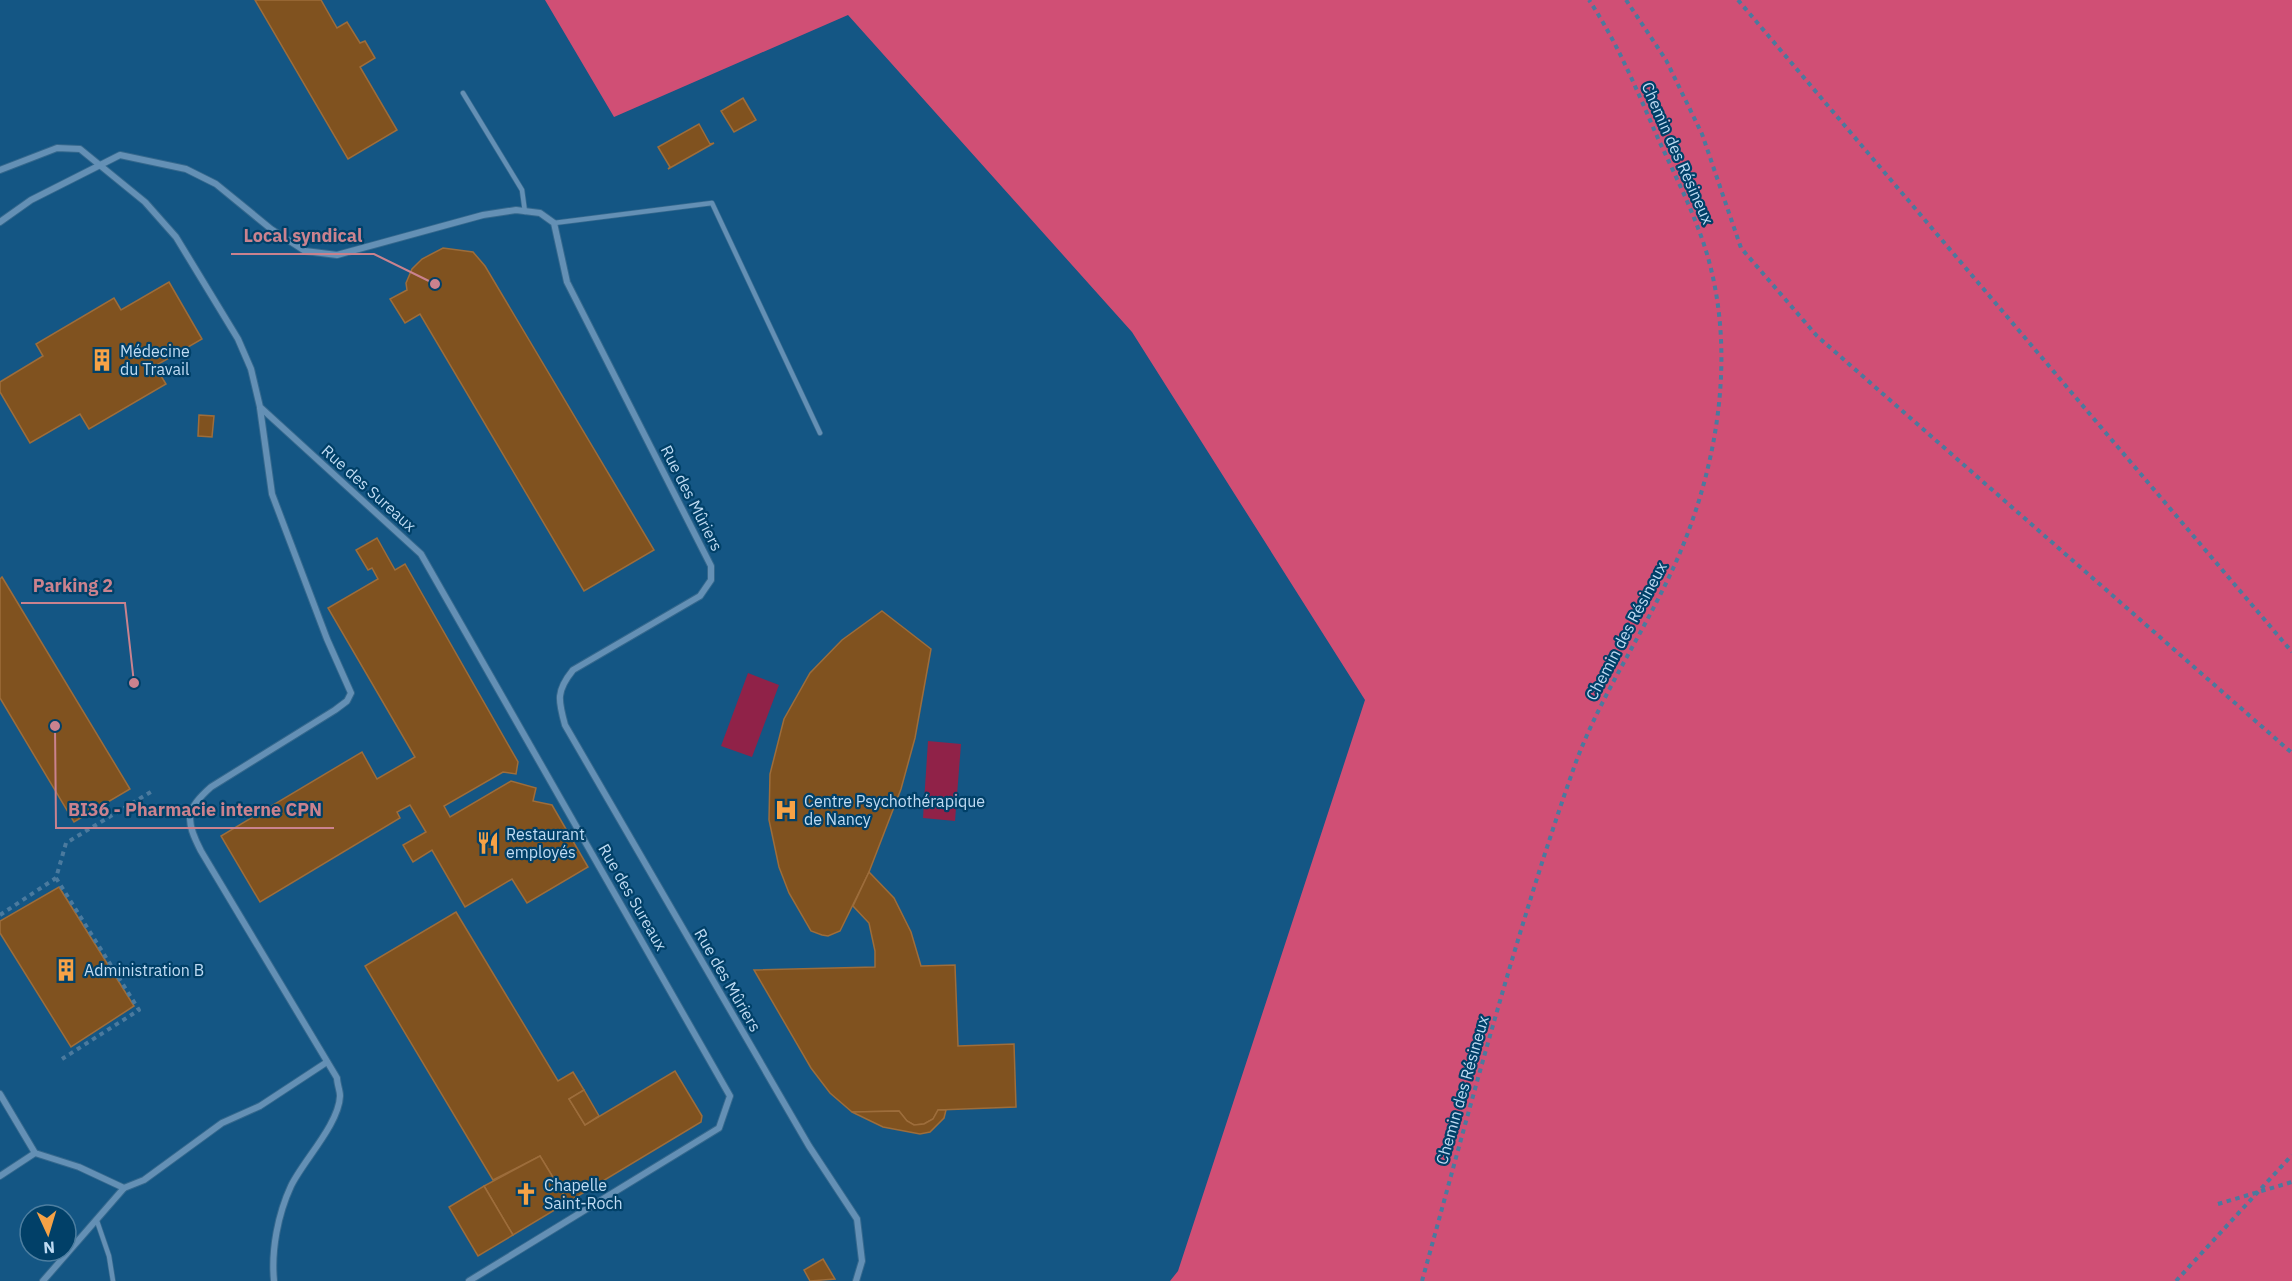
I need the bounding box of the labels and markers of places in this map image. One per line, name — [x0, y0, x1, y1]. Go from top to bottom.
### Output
callout: Local syndical — [231, 218, 374, 254]
place label: Médecine du Travail — [120, 341, 190, 379]
building icon: Médecine du Travail — [89, 347, 115, 373]
callout: Parking 2 — [21, 567, 125, 603]
place label: Centre Psychothérapique de Nancy — [804, 791, 985, 829]
callout: BI36 - Pharmacie interne CPN — [56, 792, 334, 828]
hospital icon: Centre Psychothérapique de Nancy — [773, 797, 799, 823]
place label: Restaurant employés — [506, 824, 585, 862]
restaurant icon: Restaurant employés — [475, 830, 501, 856]
building icon: Administration B — [53, 957, 79, 983]
place label: Administration B — [84, 960, 204, 980]
place label: Chapelle Saint-Roch — [544, 1175, 623, 1213]
church icon: Chapelle Saint-Roch — [513, 1181, 539, 1207]

